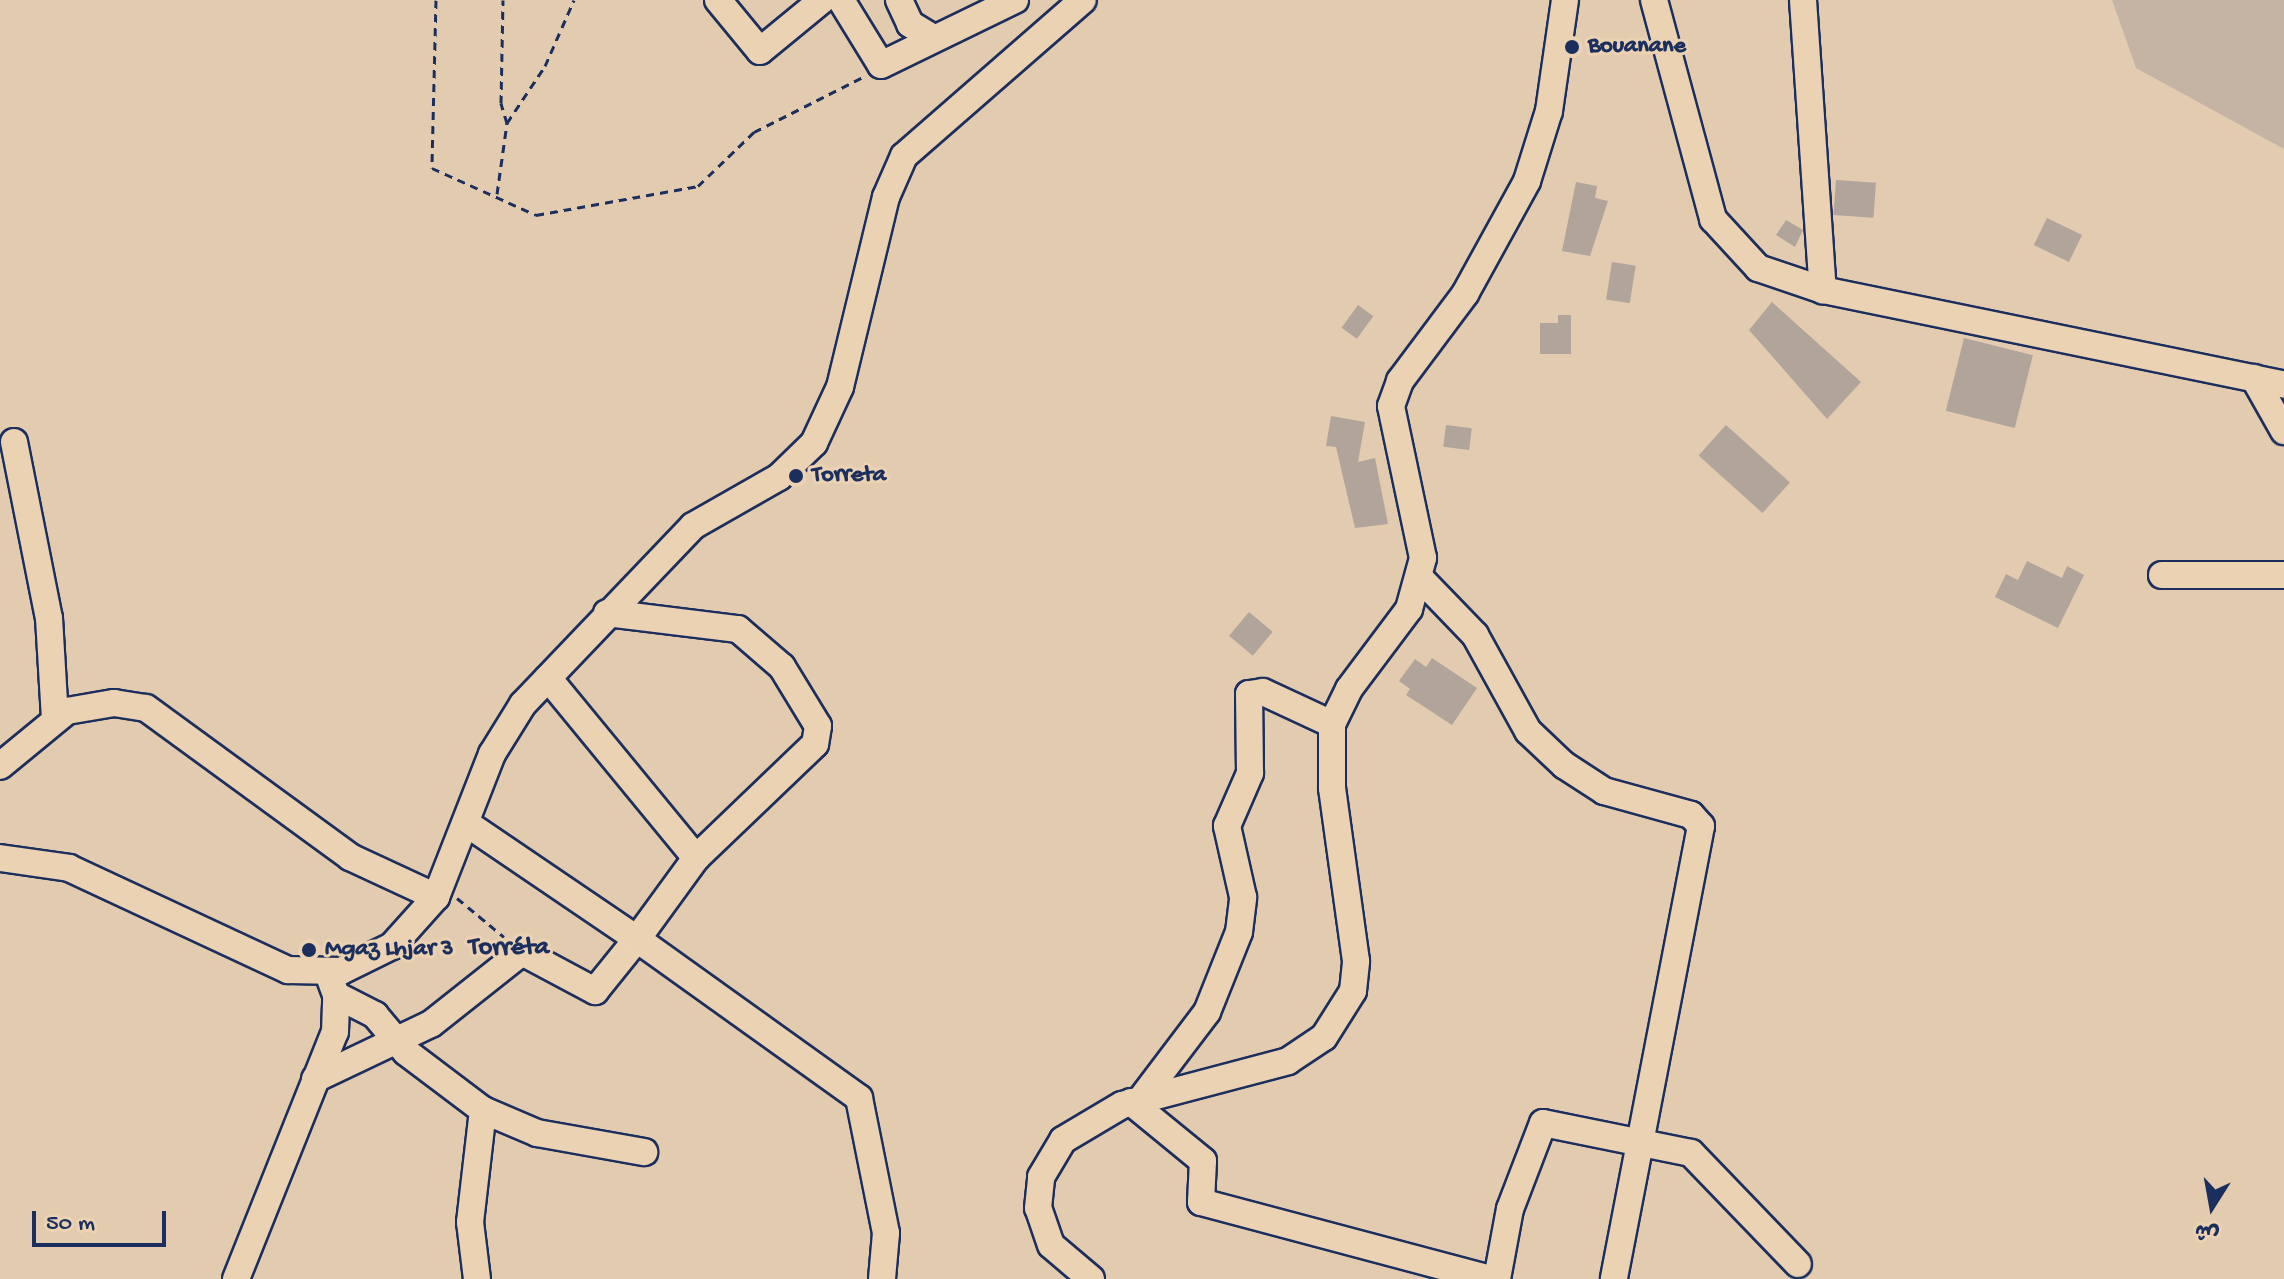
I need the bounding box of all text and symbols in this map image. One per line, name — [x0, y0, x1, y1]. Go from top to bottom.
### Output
place label: Bouanane — [1588, 33, 1686, 61]
marker: Bouanane — [1563, 38, 1581, 56]
place label: Torreta — [812, 462, 886, 490]
marker: Torreta — [787, 467, 805, 485]
district label: Torréta — [469, 933, 549, 965]
place label: Mgaz Lhjar 3 — [325, 936, 454, 964]
marker: Mgaz Lhjar 3 — [300, 941, 318, 959]
north arrow — [2172, 1167, 2252, 1247]
scale bar — [36, 1195, 170, 1245]
text: 50 m — [46, 1210, 95, 1239]
text: ش — [2193, 1215, 2222, 1246]

